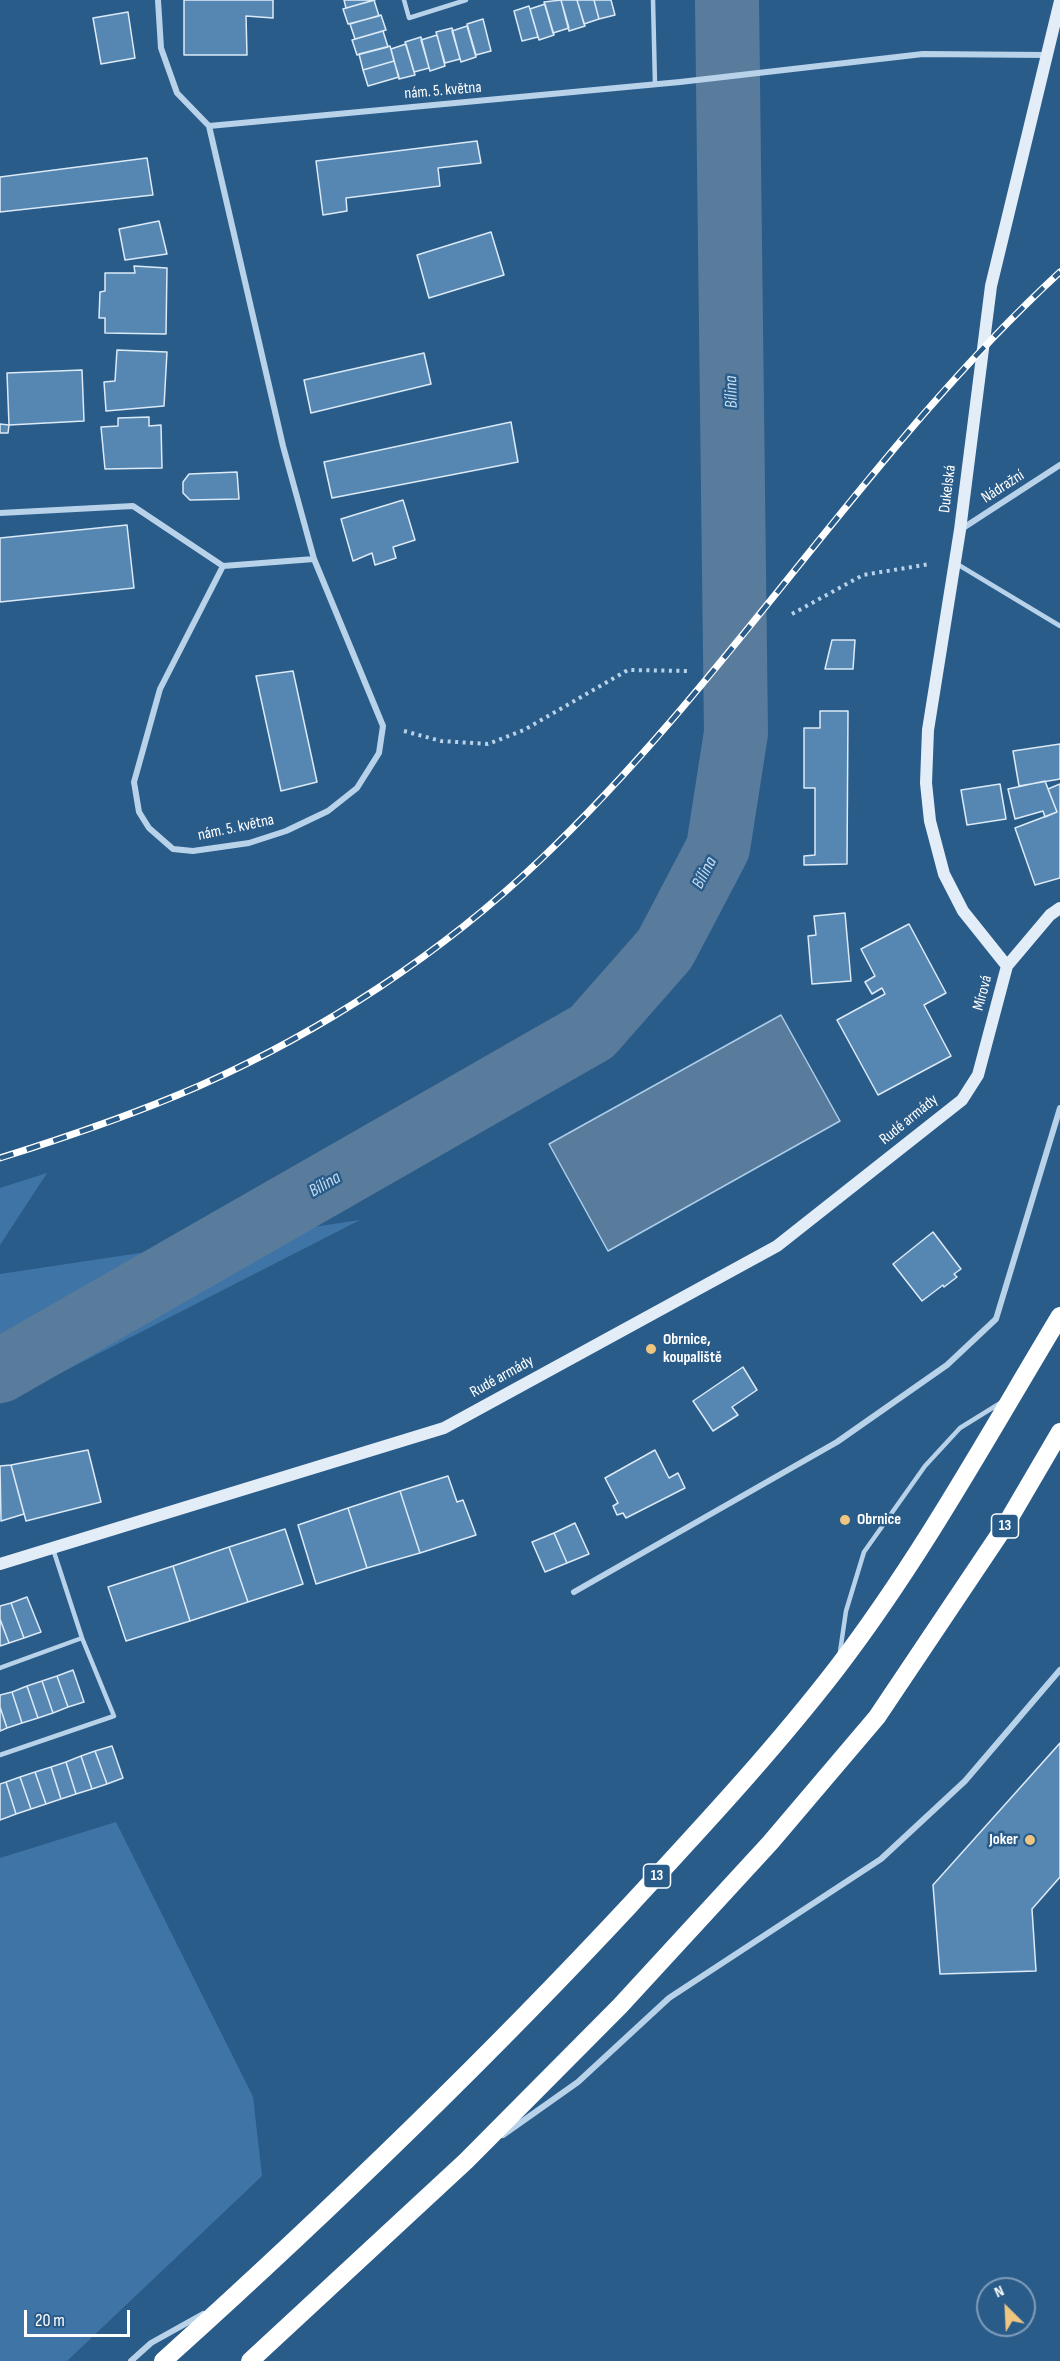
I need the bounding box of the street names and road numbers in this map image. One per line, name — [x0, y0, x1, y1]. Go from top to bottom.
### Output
street label: nám. 5. května — [404, 78, 482, 104]
street label: Dukelská — [936, 464, 960, 514]
street label: Nádražní — [978, 466, 1028, 508]
street label: nám. 5. května — [196, 811, 276, 845]
street label: Mírová — [969, 973, 997, 1013]
street label: Rudé armády — [876, 1091, 942, 1149]
street label: Rudé armády — [467, 1352, 537, 1402]
road number: 13 — [992, 1514, 1018, 1538]
road number: 13 — [644, 1864, 670, 1888]

